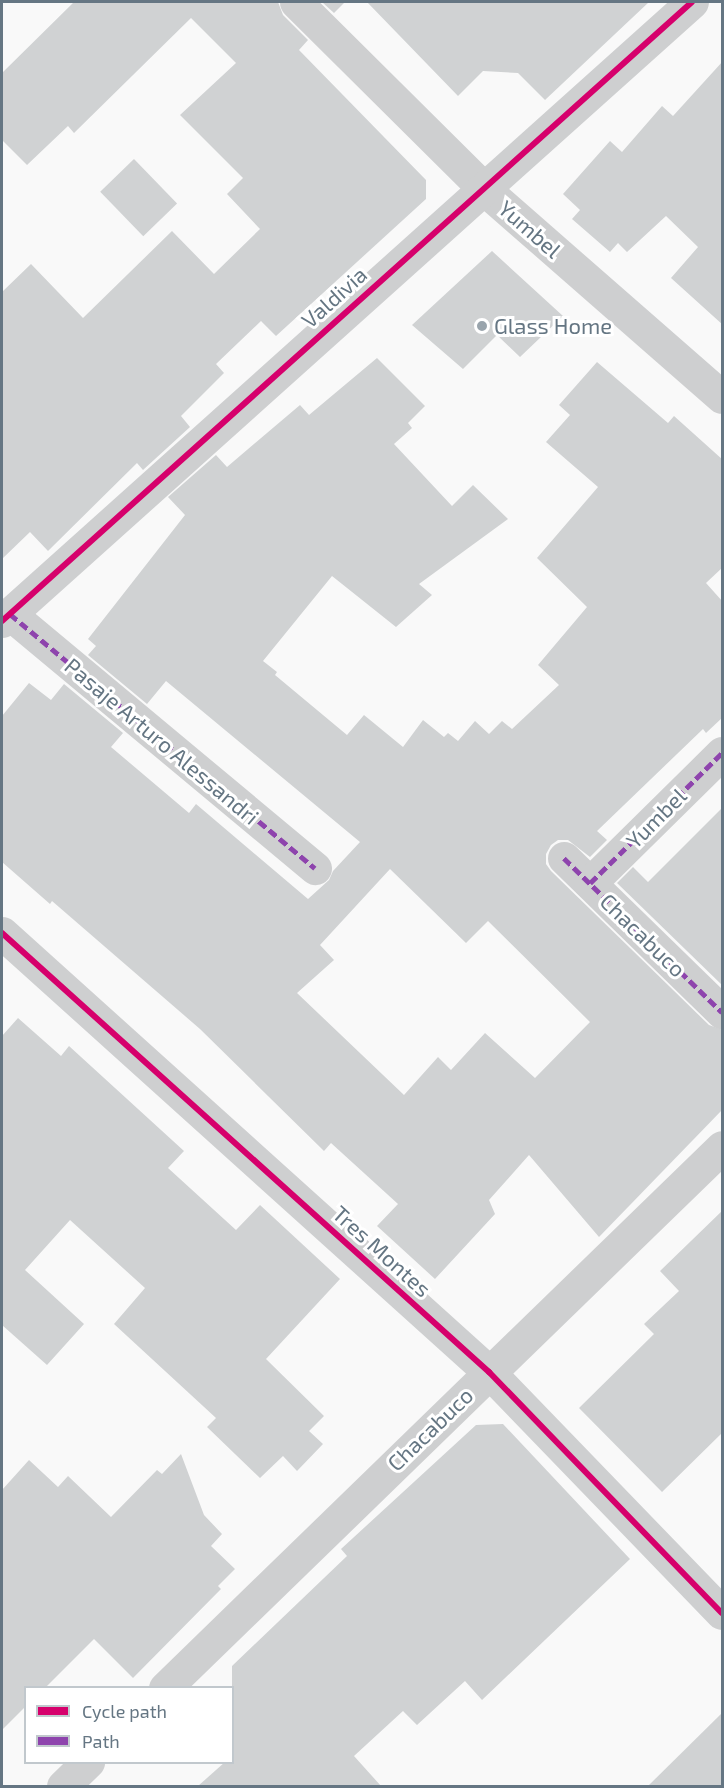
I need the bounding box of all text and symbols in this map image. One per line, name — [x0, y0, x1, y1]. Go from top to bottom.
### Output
street label: Yumbel — [493, 195, 567, 263]
street label: Valdivia — [296, 261, 372, 333]
place label: Glass Home — [494, 313, 612, 339]
marker: Glass Home — [475, 319, 489, 333]
street label: Pasaje Arturo Alessandri — [59, 652, 265, 830]
street label: Yumbel — [621, 783, 691, 853]
street label: Chacabuco — [595, 888, 691, 982]
street label: Tres Montes — [327, 1200, 437, 1302]
street label: Chacabuco — [382, 1382, 478, 1476]
legend — [24, 1686, 234, 1764]
text: Cycle path — [82, 1700, 167, 1722]
text: Path — [82, 1730, 120, 1752]

